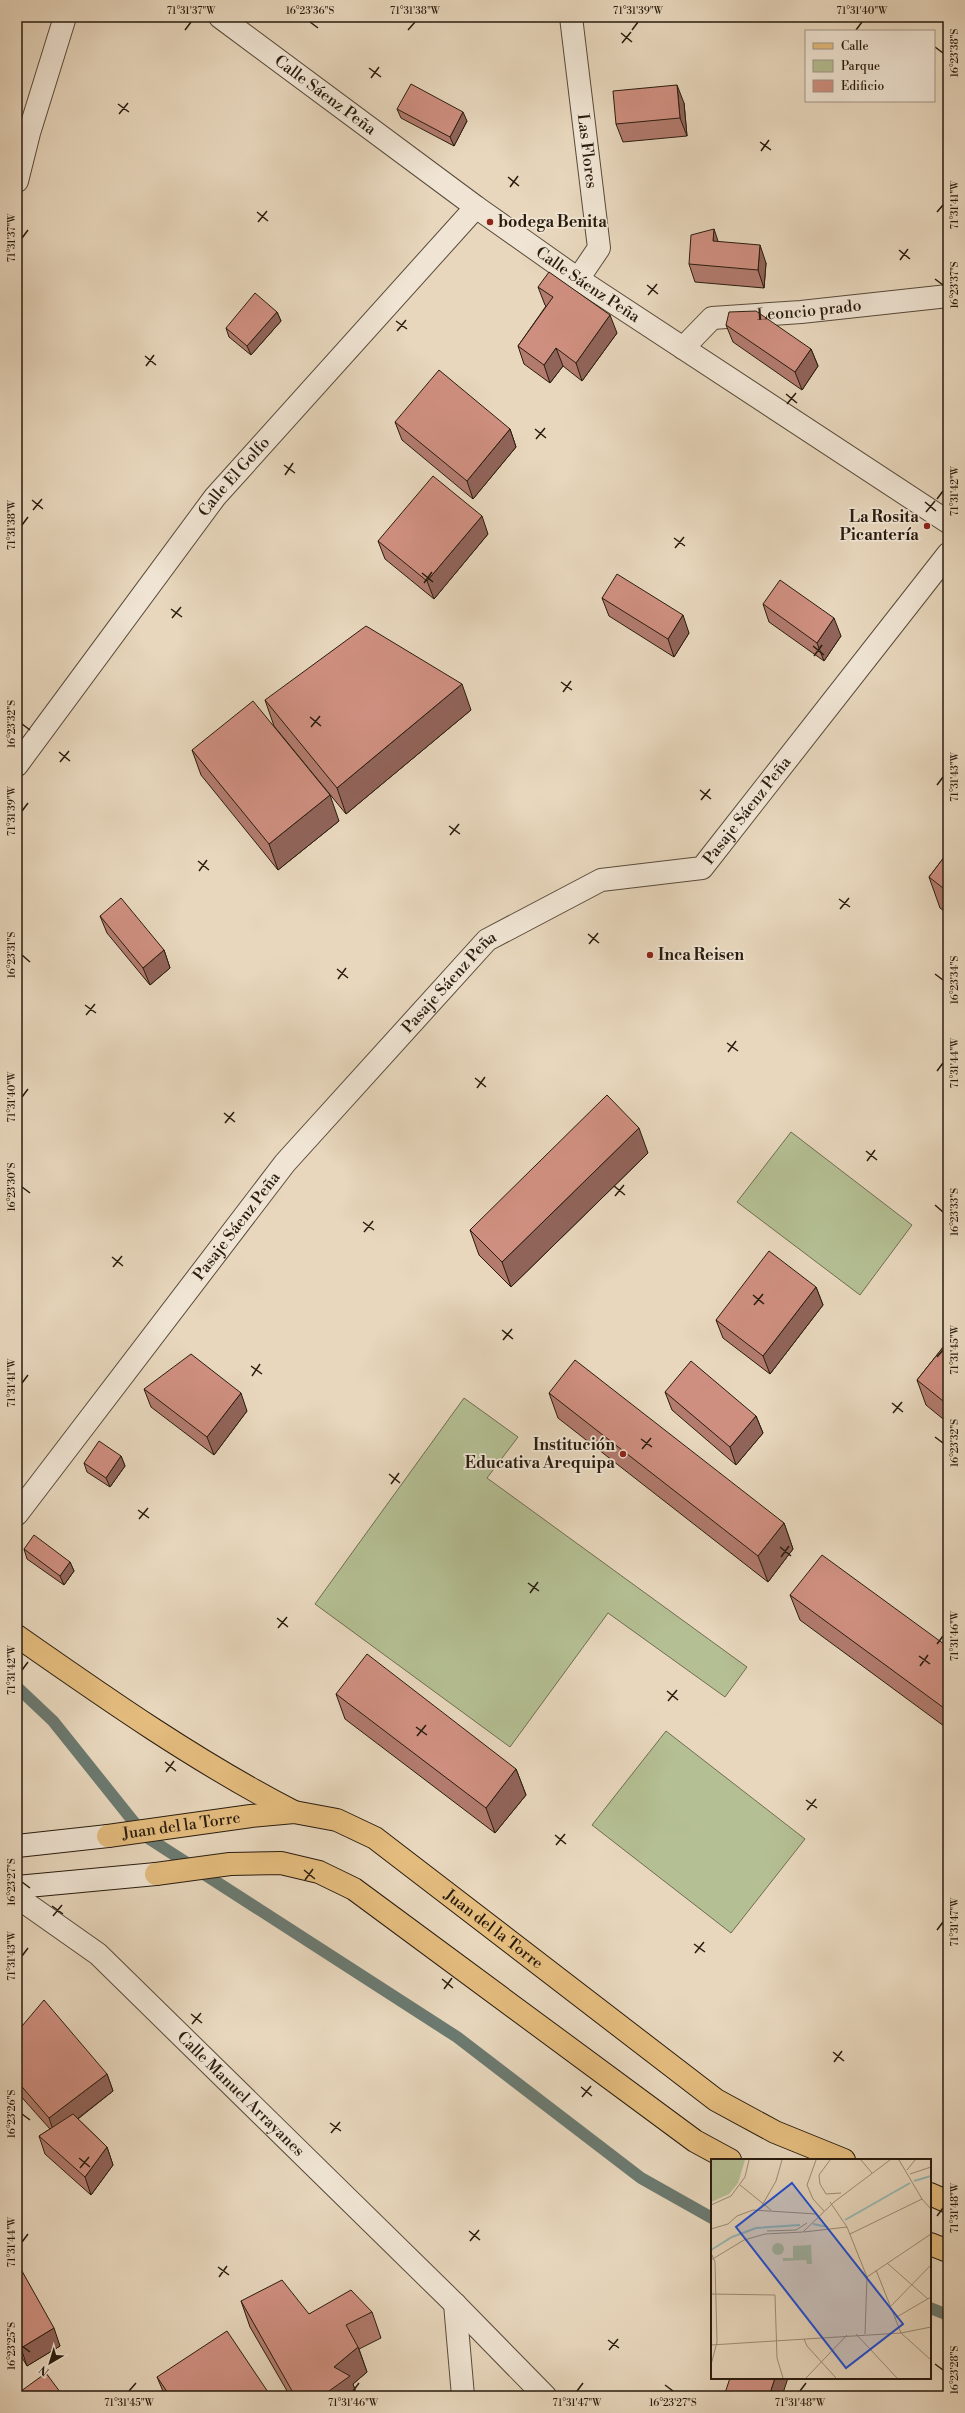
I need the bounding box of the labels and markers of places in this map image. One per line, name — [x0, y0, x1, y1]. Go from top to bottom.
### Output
place label: bodega Benita — [498, 212, 607, 232]
marker: bodega Benita — [485, 217, 495, 227]
place label: La Rosita Picantería — [840, 507, 919, 545]
marker: La Rosita Picantería — [922, 521, 932, 531]
place label: Inca Reisen — [658, 945, 744, 965]
marker: Inca Reisen — [645, 950, 655, 960]
place label: Institución Educativa Arequipa — [465, 1435, 615, 1473]
marker: Institución Educativa Arequipa — [618, 1449, 628, 1459]

